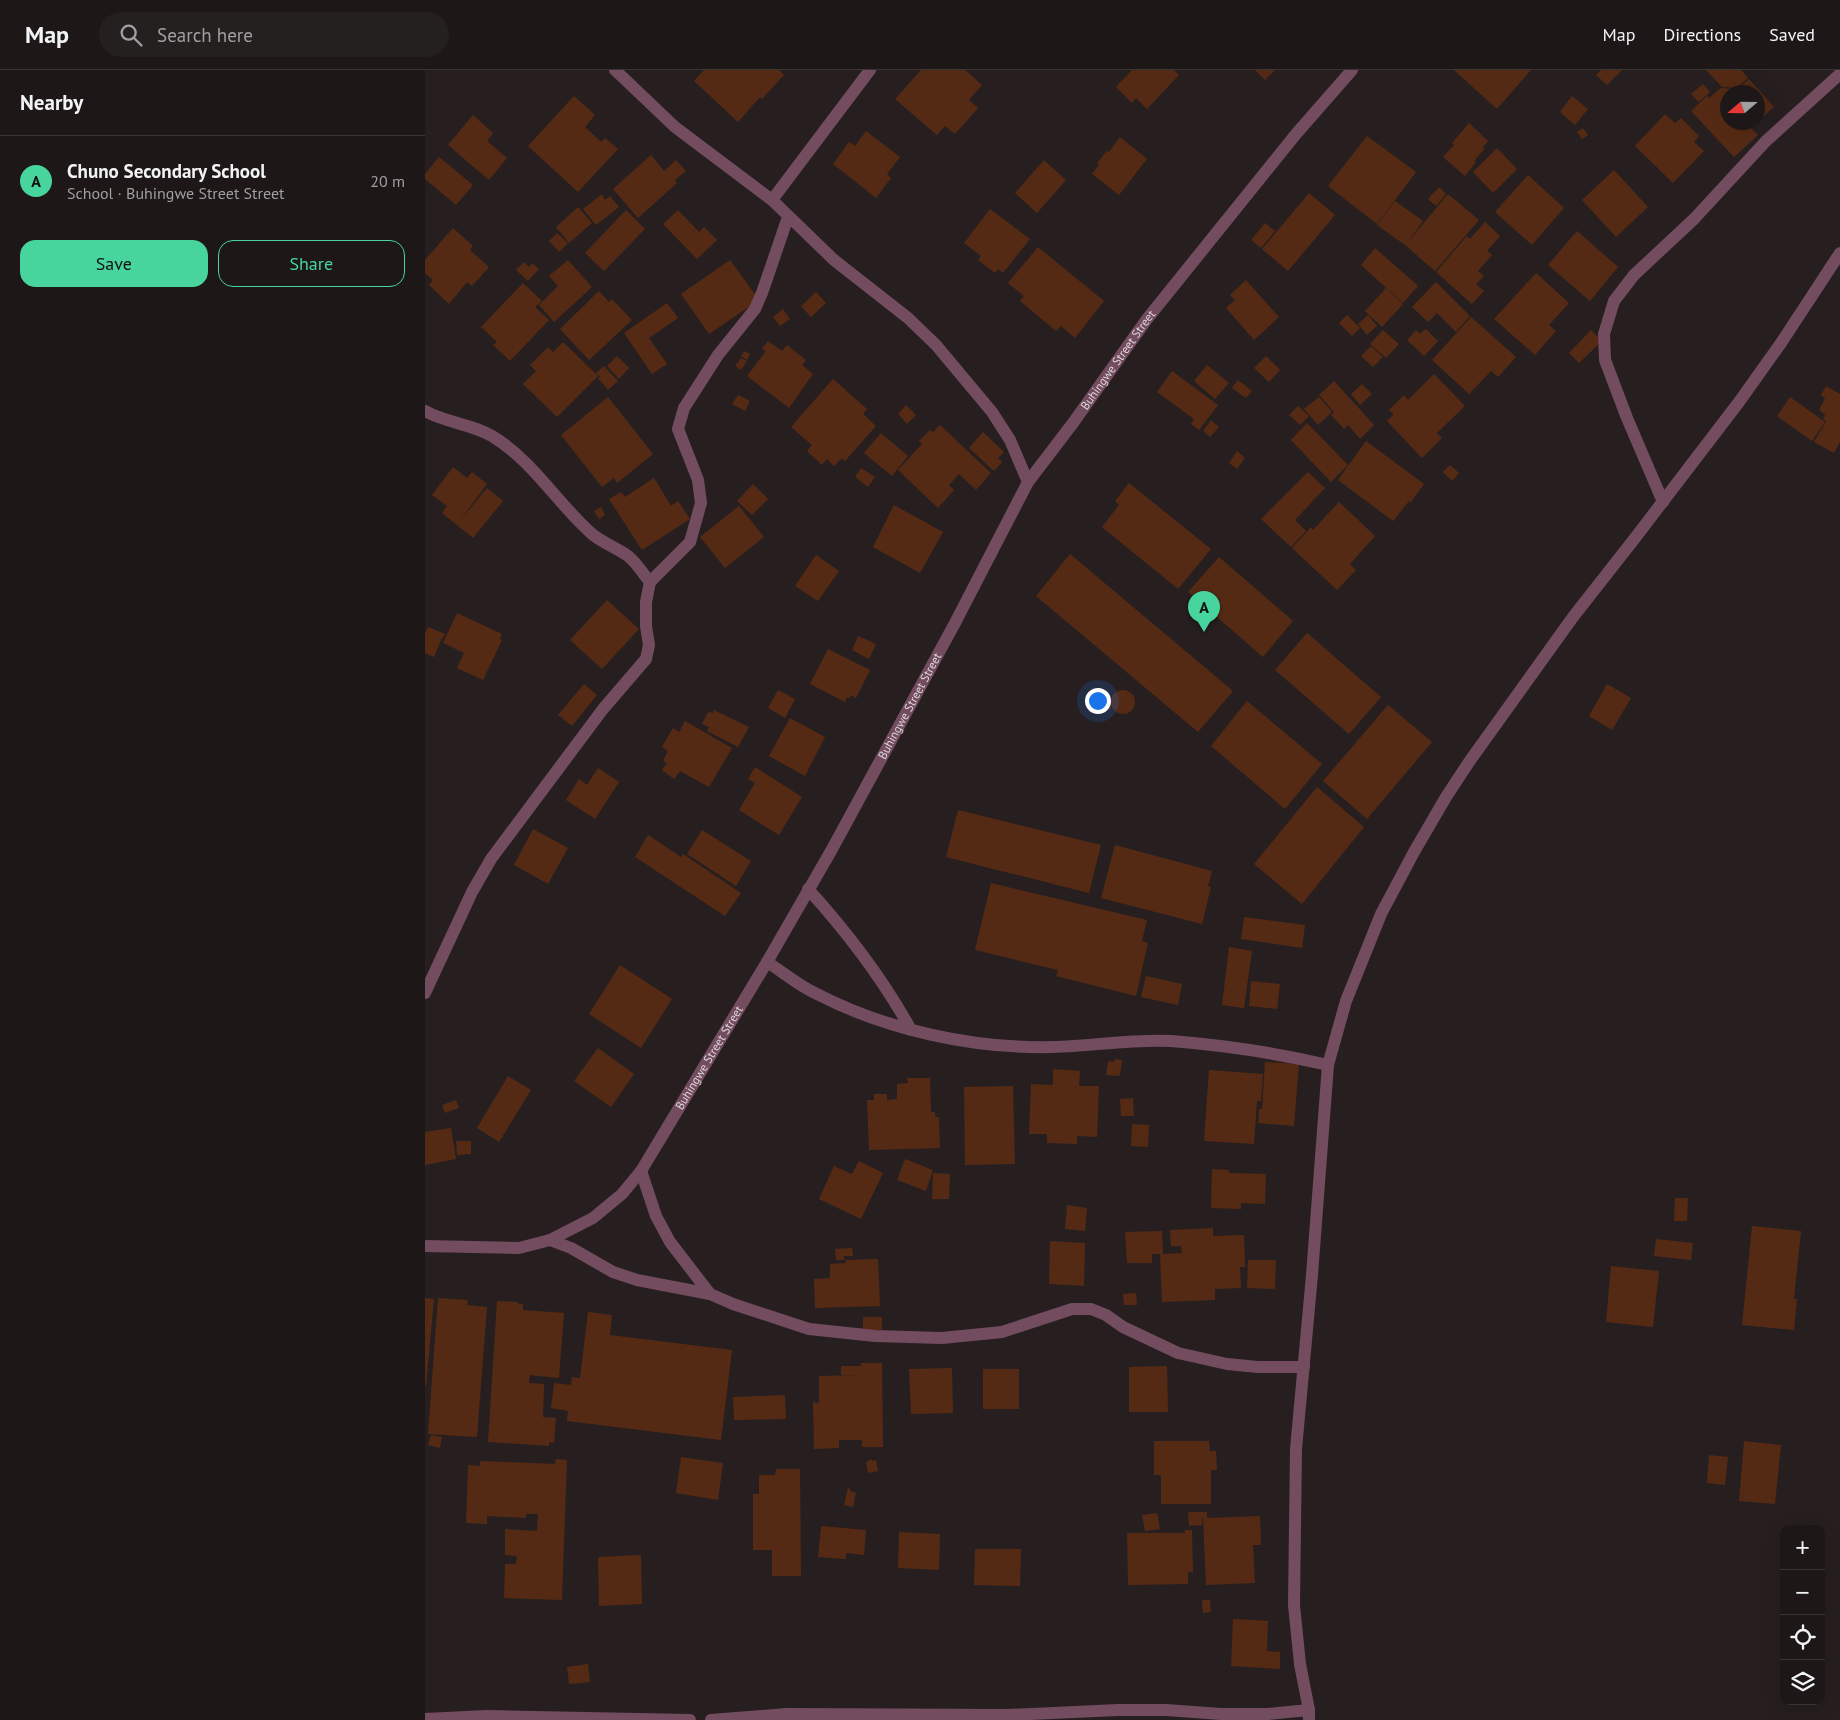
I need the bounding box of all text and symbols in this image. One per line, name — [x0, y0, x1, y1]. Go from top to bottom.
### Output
search box — [99, 12, 449, 57]
text: Map — [25, 19, 69, 50]
icon: search — [117, 21, 145, 49]
text: Search here — [157, 23, 253, 47]
text: Map — [1603, 23, 1635, 46]
text: Directions — [1663, 23, 1741, 46]
text: Saved — [1769, 23, 1815, 46]
north arrow — [1720, 85, 1765, 130]
text: Nearby — [20, 89, 83, 116]
text: Chuno Secondary School — [67, 159, 266, 183]
text: A — [31, 171, 41, 191]
text: 20 m — [370, 171, 405, 191]
text: School · Buhingwe Street Street — [67, 183, 284, 203]
button: Save — [20, 240, 208, 287]
button: Share — [218, 240, 405, 287]
street label: Buhingwe Street Street — [1077, 307, 1158, 412]
pin: A — [1188, 591, 1220, 632]
street label: Buhingwe Street Street — [874, 650, 944, 762]
your location — [1085, 688, 1111, 714]
street label: Buhingwe Street Street — [672, 1003, 746, 1112]
map controls — [1780, 1525, 1825, 1705]
button: + — [1780, 1525, 1825, 1570]
button: − — [1780, 1570, 1825, 1615]
button: locate — [1780, 1615, 1825, 1660]
button: layers — [1780, 1660, 1825, 1705]

